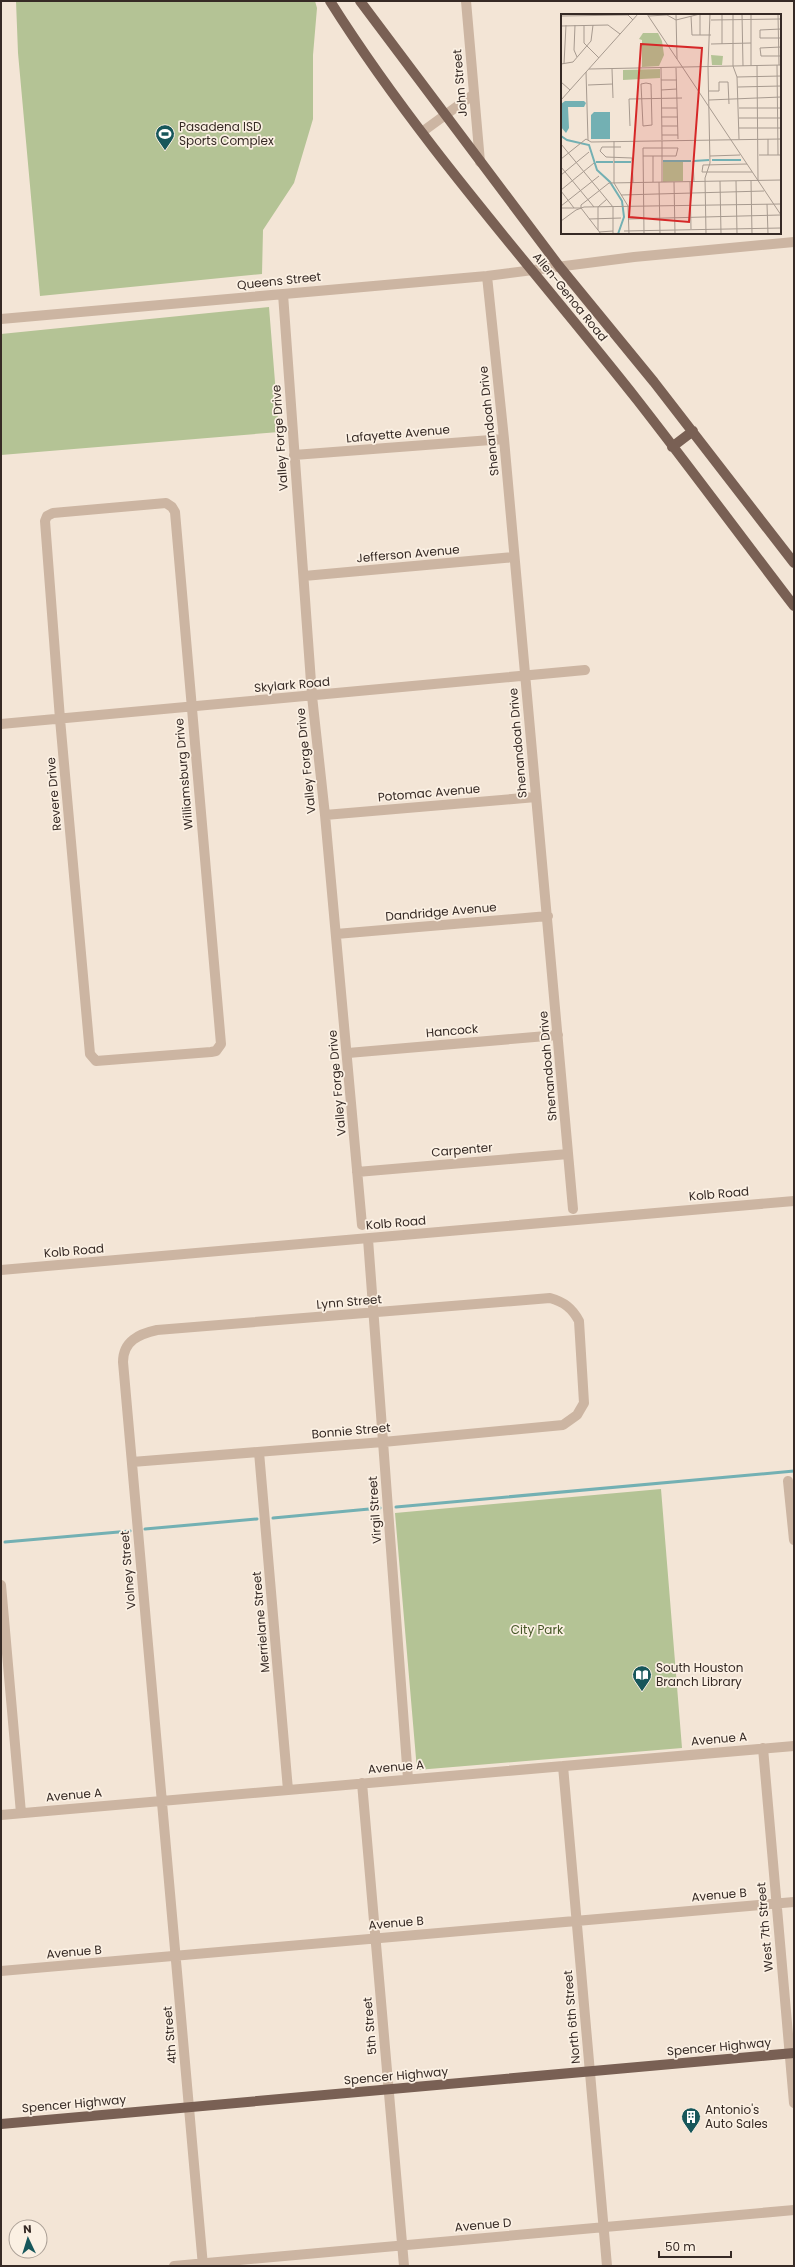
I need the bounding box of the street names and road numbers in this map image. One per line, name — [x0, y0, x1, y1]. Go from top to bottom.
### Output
street label: John Street — [448, 49, 471, 118]
street label: Allen-Genoa Road — [529, 248, 612, 345]
street label: Queens Street — [236, 268, 322, 293]
street label: Shenandoah Drive — [474, 365, 503, 477]
street label: Valley Forge Drive — [267, 384, 292, 492]
street label: Lafayette Avenue — [345, 421, 450, 447]
street label: Jefferson Avenue — [356, 541, 460, 566]
street label: Skylark Road — [253, 673, 331, 696]
street label: Shenandoah Drive — [504, 687, 531, 799]
street label: Valley Forge Drive — [291, 707, 320, 815]
street label: Williamsburg Drive — [170, 718, 197, 831]
street label: Revere Drive — [42, 756, 65, 832]
street label: Potomac Avenue — [377, 780, 481, 805]
street label: Dandridge Avenue — [385, 898, 497, 925]
street label: Shenandoah Drive — [534, 1010, 561, 1122]
street label: Hancock — [425, 1020, 480, 1041]
street label: Valley Forge Drive — [323, 1029, 350, 1137]
street label: Carpenter — [431, 1138, 494, 1161]
street label: Kolb Road — [688, 1182, 750, 1205]
street label: Kolb Road — [365, 1211, 427, 1234]
street label: Kolb Road — [43, 1239, 105, 1262]
street label: Lynn Street — [316, 1290, 382, 1313]
street label: Bonnie Street — [311, 1419, 391, 1442]
street label: Virgil Street — [364, 1476, 385, 1544]
street label: Volney Street — [116, 1530, 139, 1610]
street label: Merrielane Street — [248, 1571, 273, 1673]
street label: Avenue A — [690, 1728, 748, 1749]
street label: Avenue A — [367, 1756, 425, 1777]
street label: Avenue A — [45, 1784, 103, 1805]
street label: West 7th Street — [752, 1882, 777, 1973]
street label: Avenue B — [691, 1884, 747, 1905]
street label: Avenue B — [368, 1912, 424, 1933]
street label: Avenue B — [46, 1941, 102, 1962]
street label: North 6th Street — [559, 1970, 584, 2065]
street label: 5th Street — [359, 1996, 380, 2056]
street label: 4th Street — [159, 2005, 180, 2065]
street label: Spencer Highway — [666, 2033, 772, 2060]
street label: Spencer Highway — [343, 2062, 449, 2089]
street label: Spencer Highway — [21, 2090, 127, 2117]
street label: Avenue D — [454, 2214, 512, 2235]

